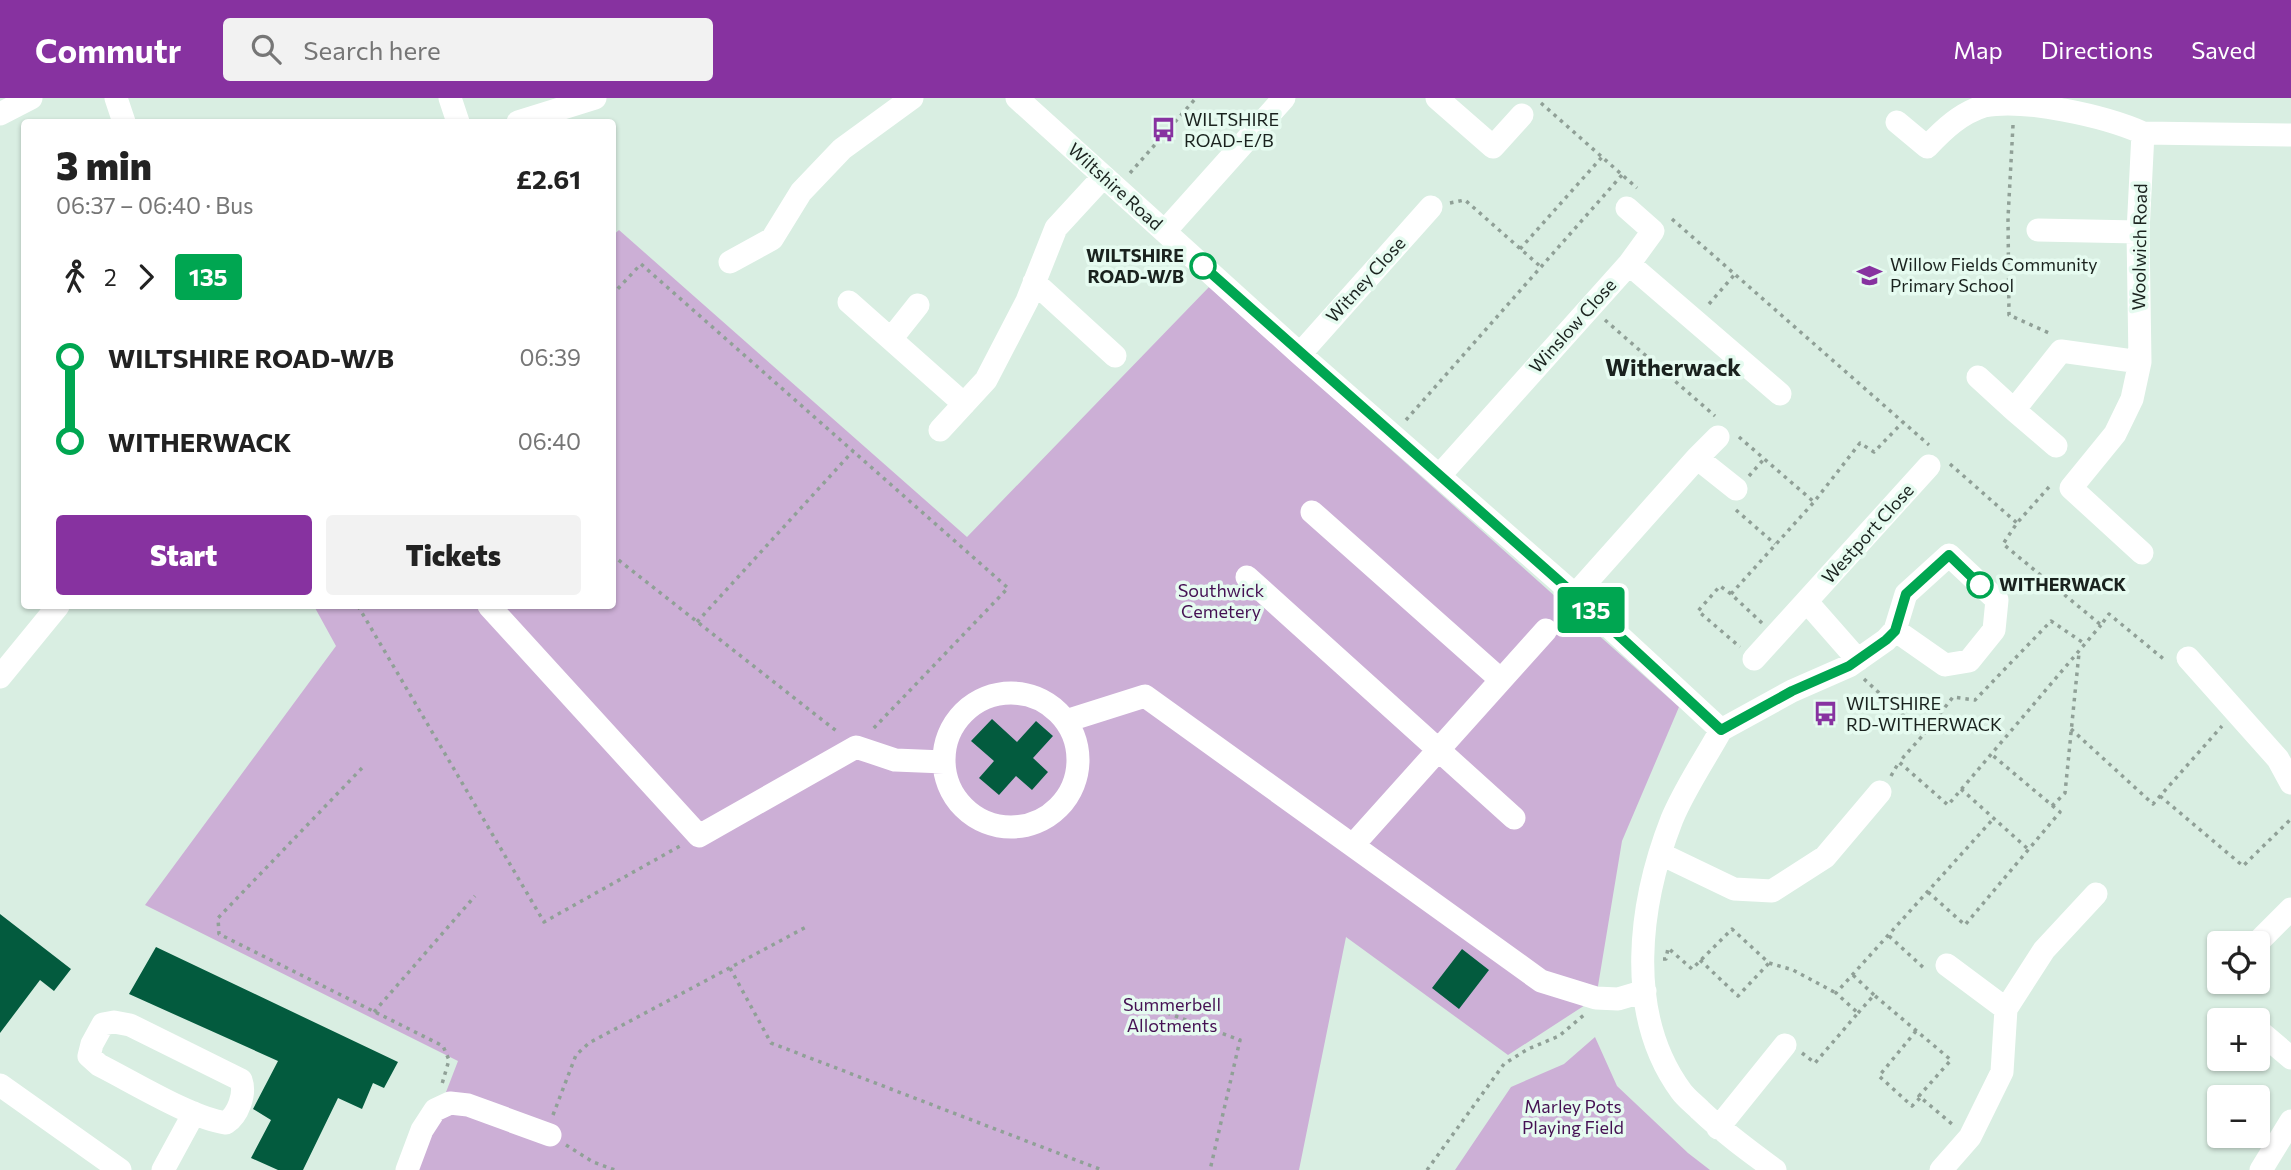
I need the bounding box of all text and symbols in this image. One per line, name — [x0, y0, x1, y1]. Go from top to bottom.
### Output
search box — [223, 18, 713, 81]
text: Commutr — [35, 29, 181, 70]
icon: search — [247, 30, 285, 68]
text: Search here — [303, 34, 441, 65]
text: Map — [1953, 35, 2003, 64]
text: Directions — [2041, 35, 2153, 64]
text: Saved — [2191, 35, 2256, 64]
place label: WILTSHIRE ROAD-E/B — [1184, 108, 1279, 151]
bus stop icon: WILTSHIRE ROAD-E/B — [1150, 116, 1178, 144]
street label: Wiltshire Road — [1064, 138, 1168, 235]
text: 3 min — [56, 141, 152, 188]
text: £2.61 — [516, 163, 581, 194]
street label: Woolwich Road — [2127, 183, 2151, 311]
text: 06:37 – 06:40 · Bus — [56, 191, 254, 219]
street label: Witney Close — [1321, 232, 1410, 327]
place label: WILTSHIRE ROAD-W/B — [1086, 244, 1184, 287]
marker: WILTSHIRE ROAD-W/B — [1190, 253, 1216, 279]
place label: Willow Fields Community Primary School — [1890, 253, 2098, 296]
icon: walk — [56, 258, 94, 296]
icon: forward — [127, 258, 165, 296]
school or university icon: Willow Fields Community Primary School — [1856, 261, 1884, 289]
text: 135 — [189, 262, 228, 291]
text: 2 — [104, 263, 117, 291]
street label: Winslow Close — [1524, 274, 1620, 377]
text: WILTSHIRE ROAD-W/B — [108, 342, 394, 373]
text: 06:39 — [520, 343, 581, 371]
district label: Witherwack — [1605, 352, 1741, 381]
text: WITHERWACK — [108, 426, 292, 457]
text: 06:40 — [518, 427, 581, 455]
street label: Westport Close — [1817, 479, 1918, 588]
button: Start — [56, 515, 312, 595]
button: Tickets — [326, 515, 581, 595]
marker: WITHERWACK — [1967, 572, 1993, 598]
place label: WITHERWACK — [1999, 573, 2126, 595]
park label: Southwick Cemetery — [1178, 579, 1265, 622]
line badge: 135 — [1551, 587, 1631, 633]
text: 135 — [1572, 595, 1610, 624]
place label: WILTSHIRE RD-WITHERWACK — [1846, 692, 2002, 735]
bus stop icon: WILTSHIRE RD-WITHERWACK — [1812, 700, 1840, 728]
map controls — [2207, 931, 2270, 1148]
button: locate — [2207, 931, 2270, 994]
park label: Summerbell Allotments — [1123, 993, 1221, 1036]
button: + — [2207, 1008, 2270, 1071]
button: − — [2207, 1085, 2270, 1148]
park label: Marley Pots Playing Field — [1522, 1095, 1624, 1138]

